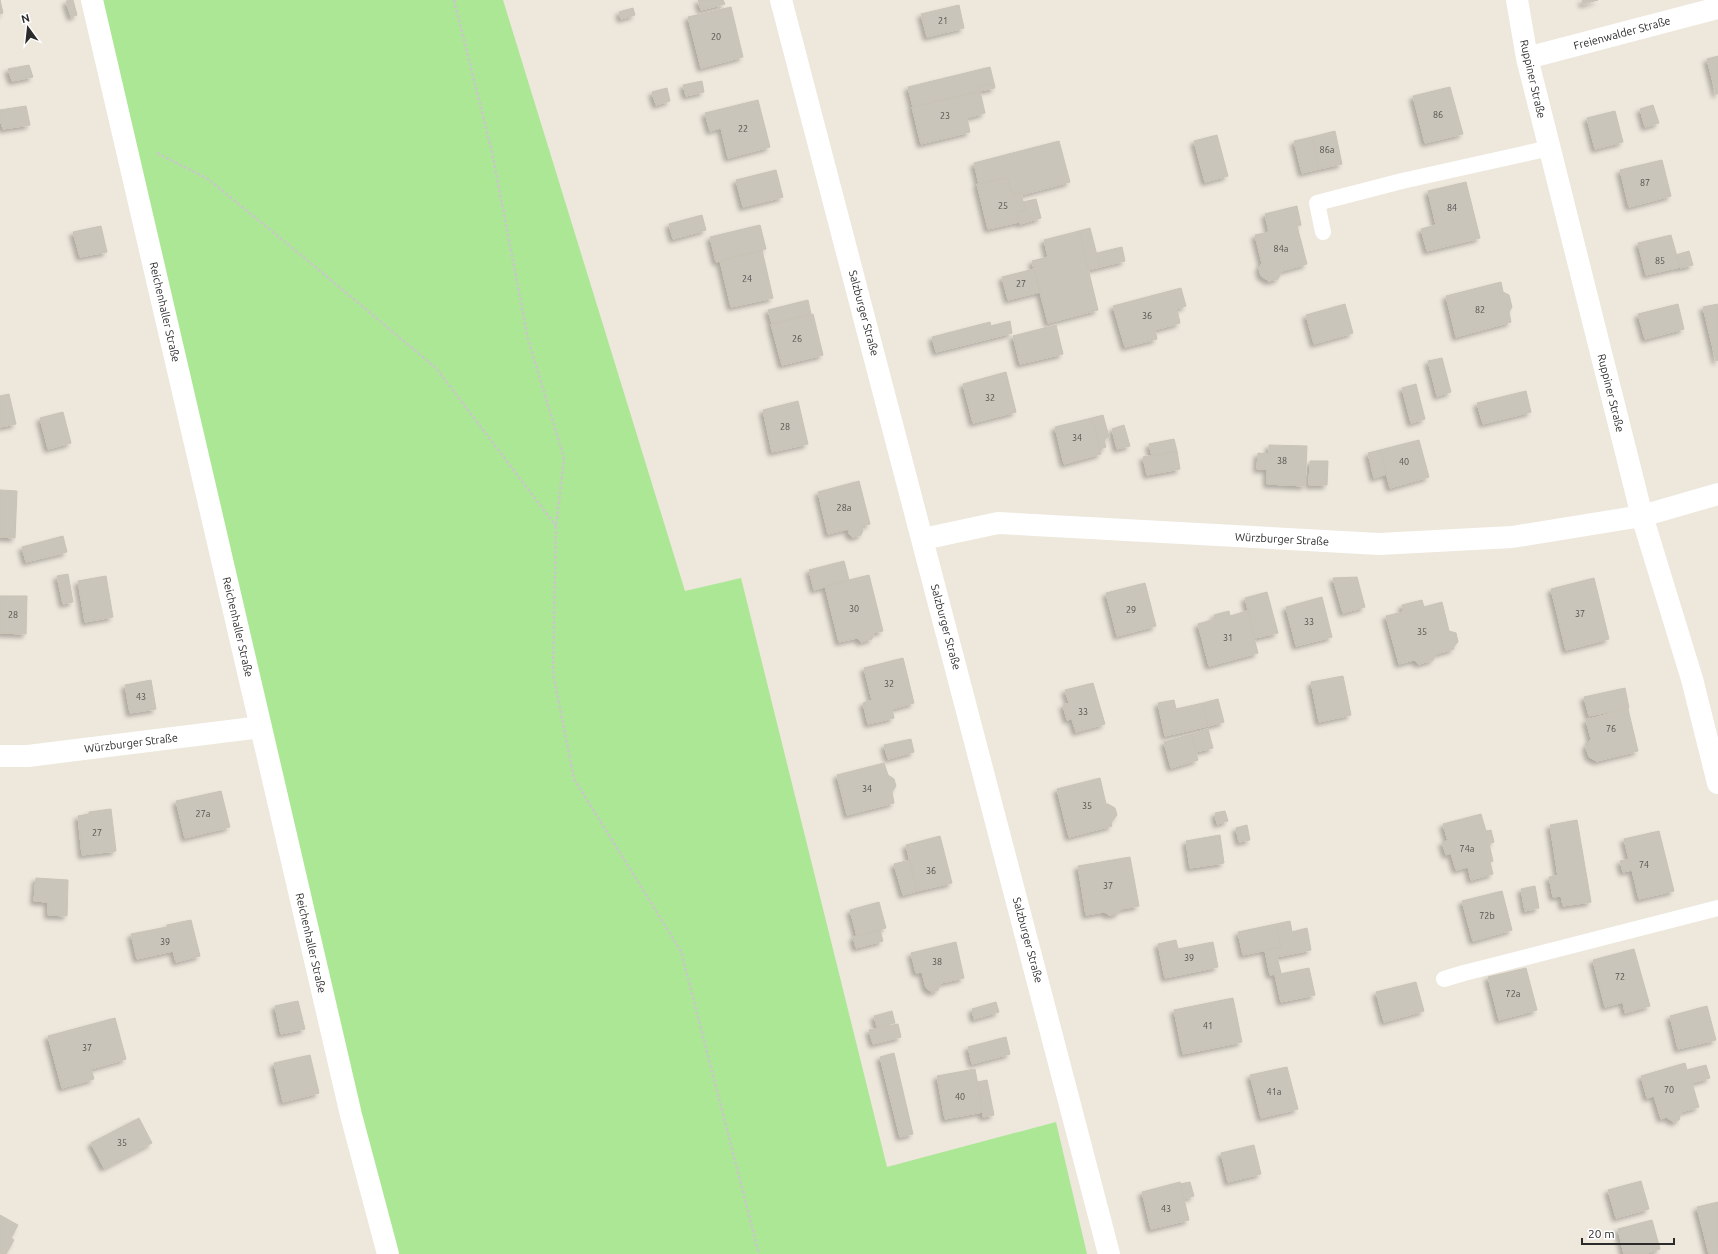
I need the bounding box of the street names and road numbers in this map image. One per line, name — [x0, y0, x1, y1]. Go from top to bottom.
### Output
street label: Freienwalder Straße — [1572, 14, 1672, 52]
street label: Ruppiner Straße — [1518, 39, 1548, 119]
street label: Reichenhaller Straße — [148, 261, 182, 363]
street label: Salzburger Straße — [847, 269, 881, 357]
street label: Ruppiner Straße — [1595, 353, 1627, 433]
street label: Würzburger Straße — [1235, 531, 1329, 547]
street label: Reichenhaller Straße — [221, 576, 255, 678]
street label: Salzburger Straße — [929, 583, 963, 671]
street label: Würzburger Straße — [84, 731, 178, 755]
street label: Reichenhaller Straße — [294, 892, 328, 994]
street label: Salzburger Straße — [1011, 896, 1045, 984]

